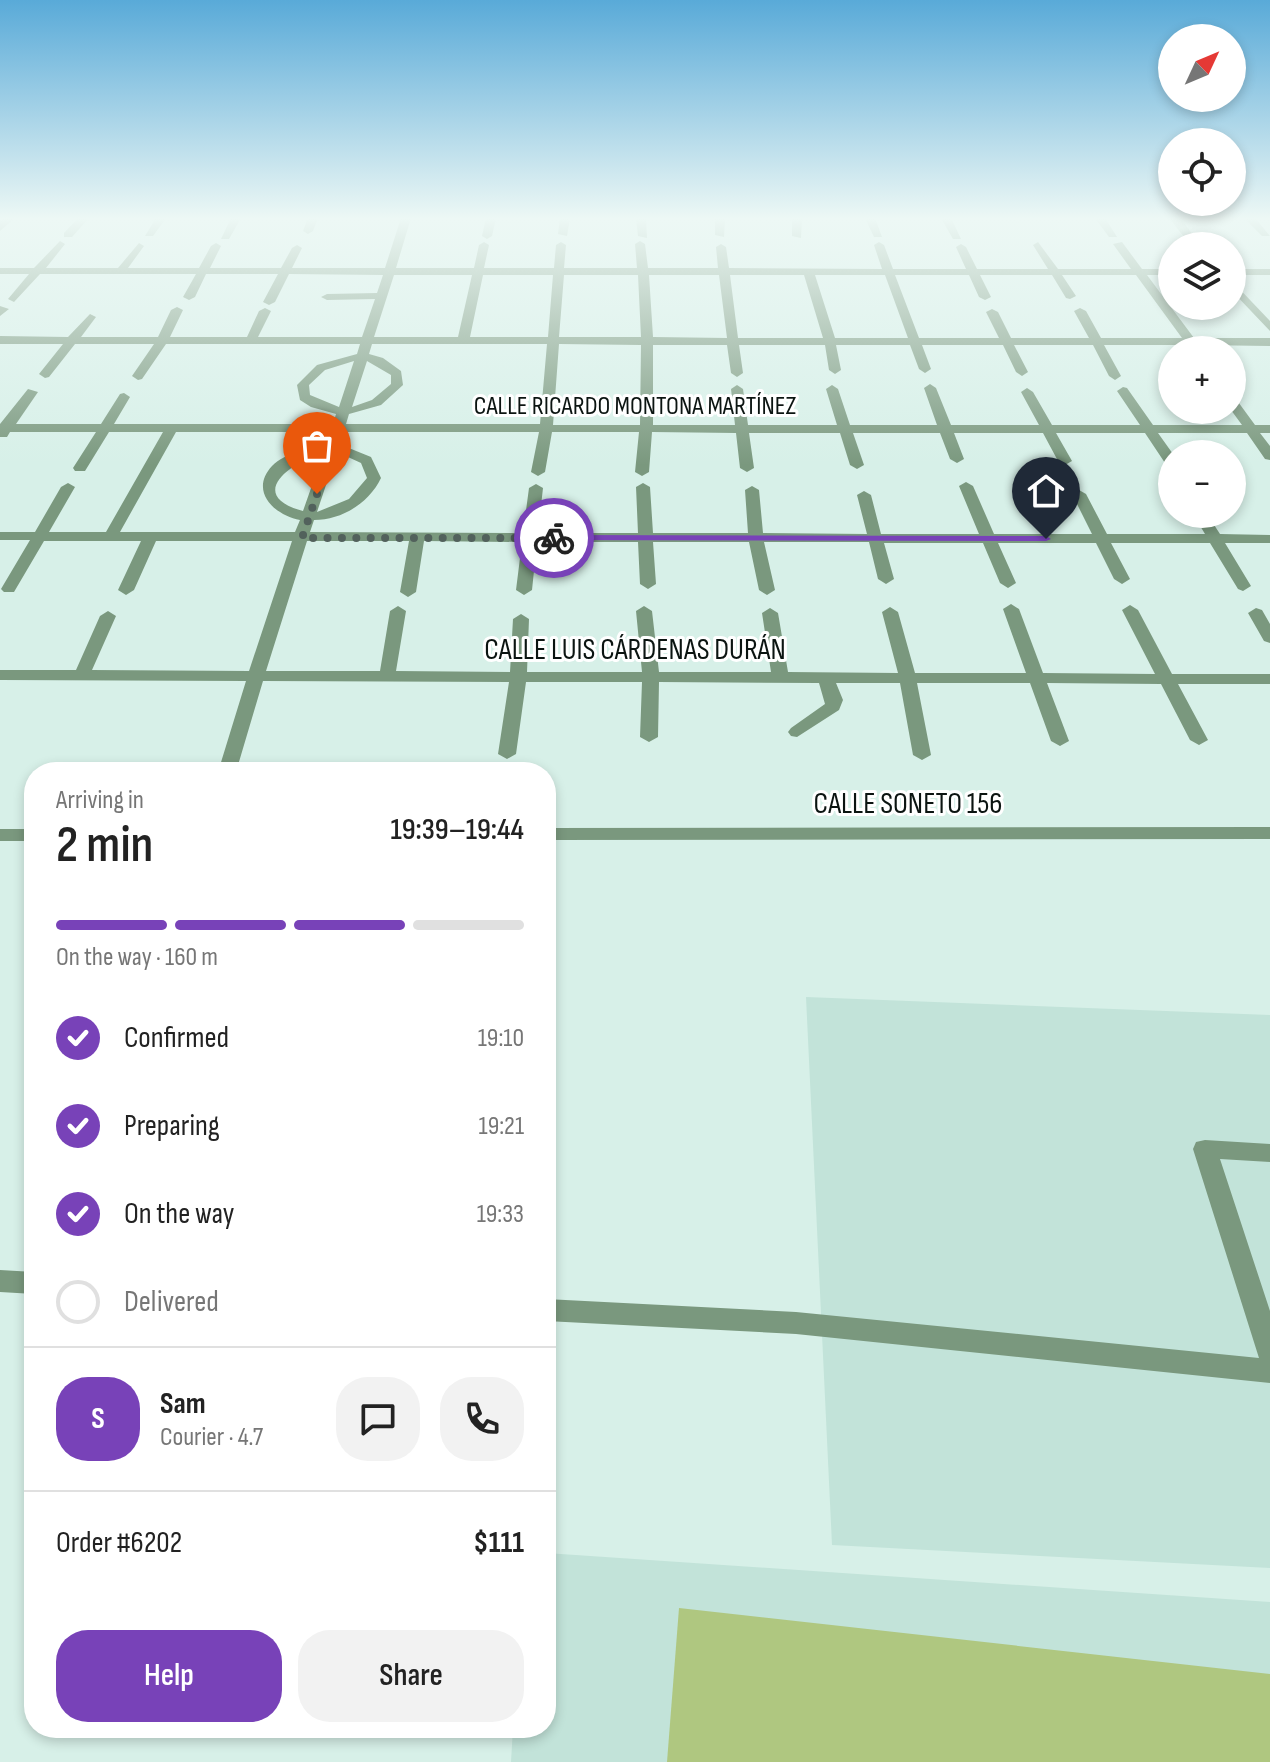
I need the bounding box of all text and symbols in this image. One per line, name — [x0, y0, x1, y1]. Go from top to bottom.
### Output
north arrow — [1158, 24, 1246, 112]
map controls — [1158, 24, 1246, 528]
button: locate — [1158, 128, 1246, 216]
button: layers — [1158, 232, 1246, 320]
button: + — [1158, 336, 1246, 424]
street label: CALLE RICARDO MONTONA MARTÍNEZ — [474, 391, 796, 422]
pin — [283, 412, 351, 494]
icon: bag — [295, 424, 339, 468]
button: − — [1158, 440, 1246, 528]
pin — [1012, 457, 1080, 539]
icon: home — [1024, 469, 1068, 513]
courier — [514, 498, 594, 578]
icon: bike — [532, 516, 576, 560]
street label: CALLE LUIS CÁRDENAS DURÁN — [484, 632, 786, 668]
text: Arriving in — [56, 785, 144, 816]
street label: CALLE SONETO 156 — [814, 786, 1002, 822]
text: 19:39–19:44 — [390, 812, 524, 848]
text: 2 min — [56, 814, 153, 877]
text: On the way · 160 m — [56, 942, 218, 973]
icon: check — [56, 1016, 100, 1060]
text: Confirmed — [124, 1020, 229, 1056]
text: 19:10 — [478, 1023, 524, 1054]
icon: check — [56, 1104, 100, 1148]
text: Preparing — [124, 1108, 220, 1144]
text: 19:21 — [479, 1111, 524, 1142]
icon: check — [56, 1192, 100, 1236]
text: On the way — [124, 1196, 234, 1232]
text: 19:33 — [477, 1199, 524, 1230]
text: Delivered — [124, 1284, 219, 1320]
button: chat — [336, 1377, 420, 1461]
button: phone — [440, 1377, 524, 1461]
text: Sam — [160, 1386, 206, 1422]
text: S — [91, 1401, 105, 1437]
text: Courier · 4.7 — [160, 1422, 263, 1453]
text: Order #6202 — [56, 1525, 182, 1561]
text: $111 — [473, 1525, 524, 1561]
button: Help — [56, 1630, 282, 1722]
button: Share — [298, 1630, 524, 1722]

